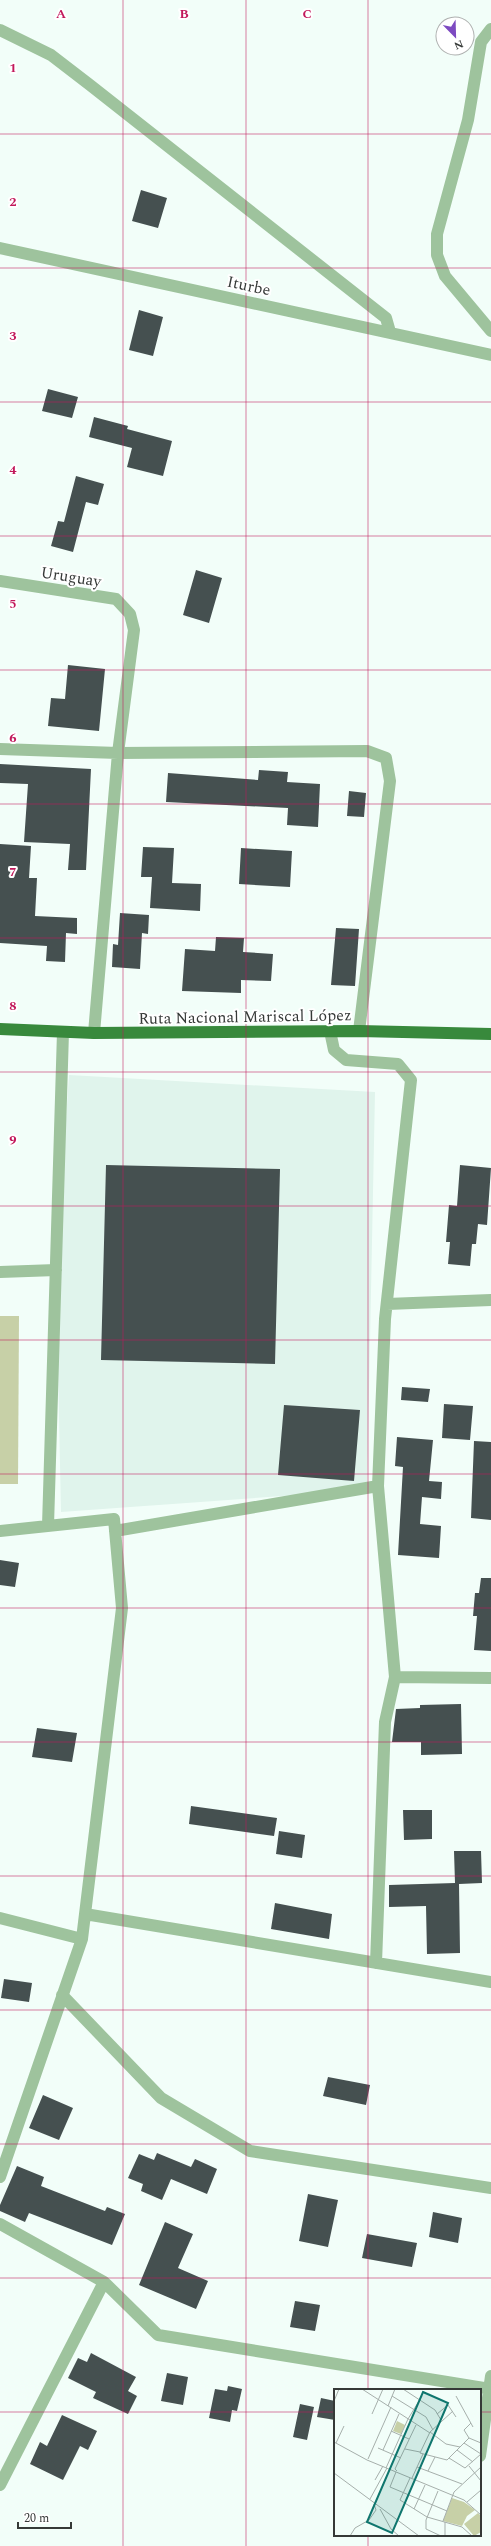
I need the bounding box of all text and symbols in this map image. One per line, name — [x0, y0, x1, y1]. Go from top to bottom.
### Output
text: A — [56, 4, 66, 24]
text: B — [179, 4, 189, 24]
text: C — [302, 4, 312, 24]
north arrow — [435, 16, 475, 56]
text: N — [451, 35, 466, 54]
text: 1 — [9, 58, 17, 78]
text: 2 — [9, 192, 17, 212]
street label: Iturbe — [225, 270, 273, 302]
text: 3 — [9, 326, 17, 346]
text: 4 — [9, 460, 17, 480]
street label: Uruguay — [39, 560, 104, 594]
text: 5 — [9, 594, 17, 614]
text: 6 — [9, 728, 17, 748]
text: 7 — [9, 862, 17, 882]
text: 8 — [9, 996, 17, 1016]
street label: Ruta Nacional Mariscal López — [138, 1003, 352, 1031]
text: 9 — [9, 1130, 17, 1150]
inset map — [334, 2389, 481, 2536]
scale bar — [18, 2504, 71, 2530]
text: 20 m — [24, 2509, 49, 2528]

